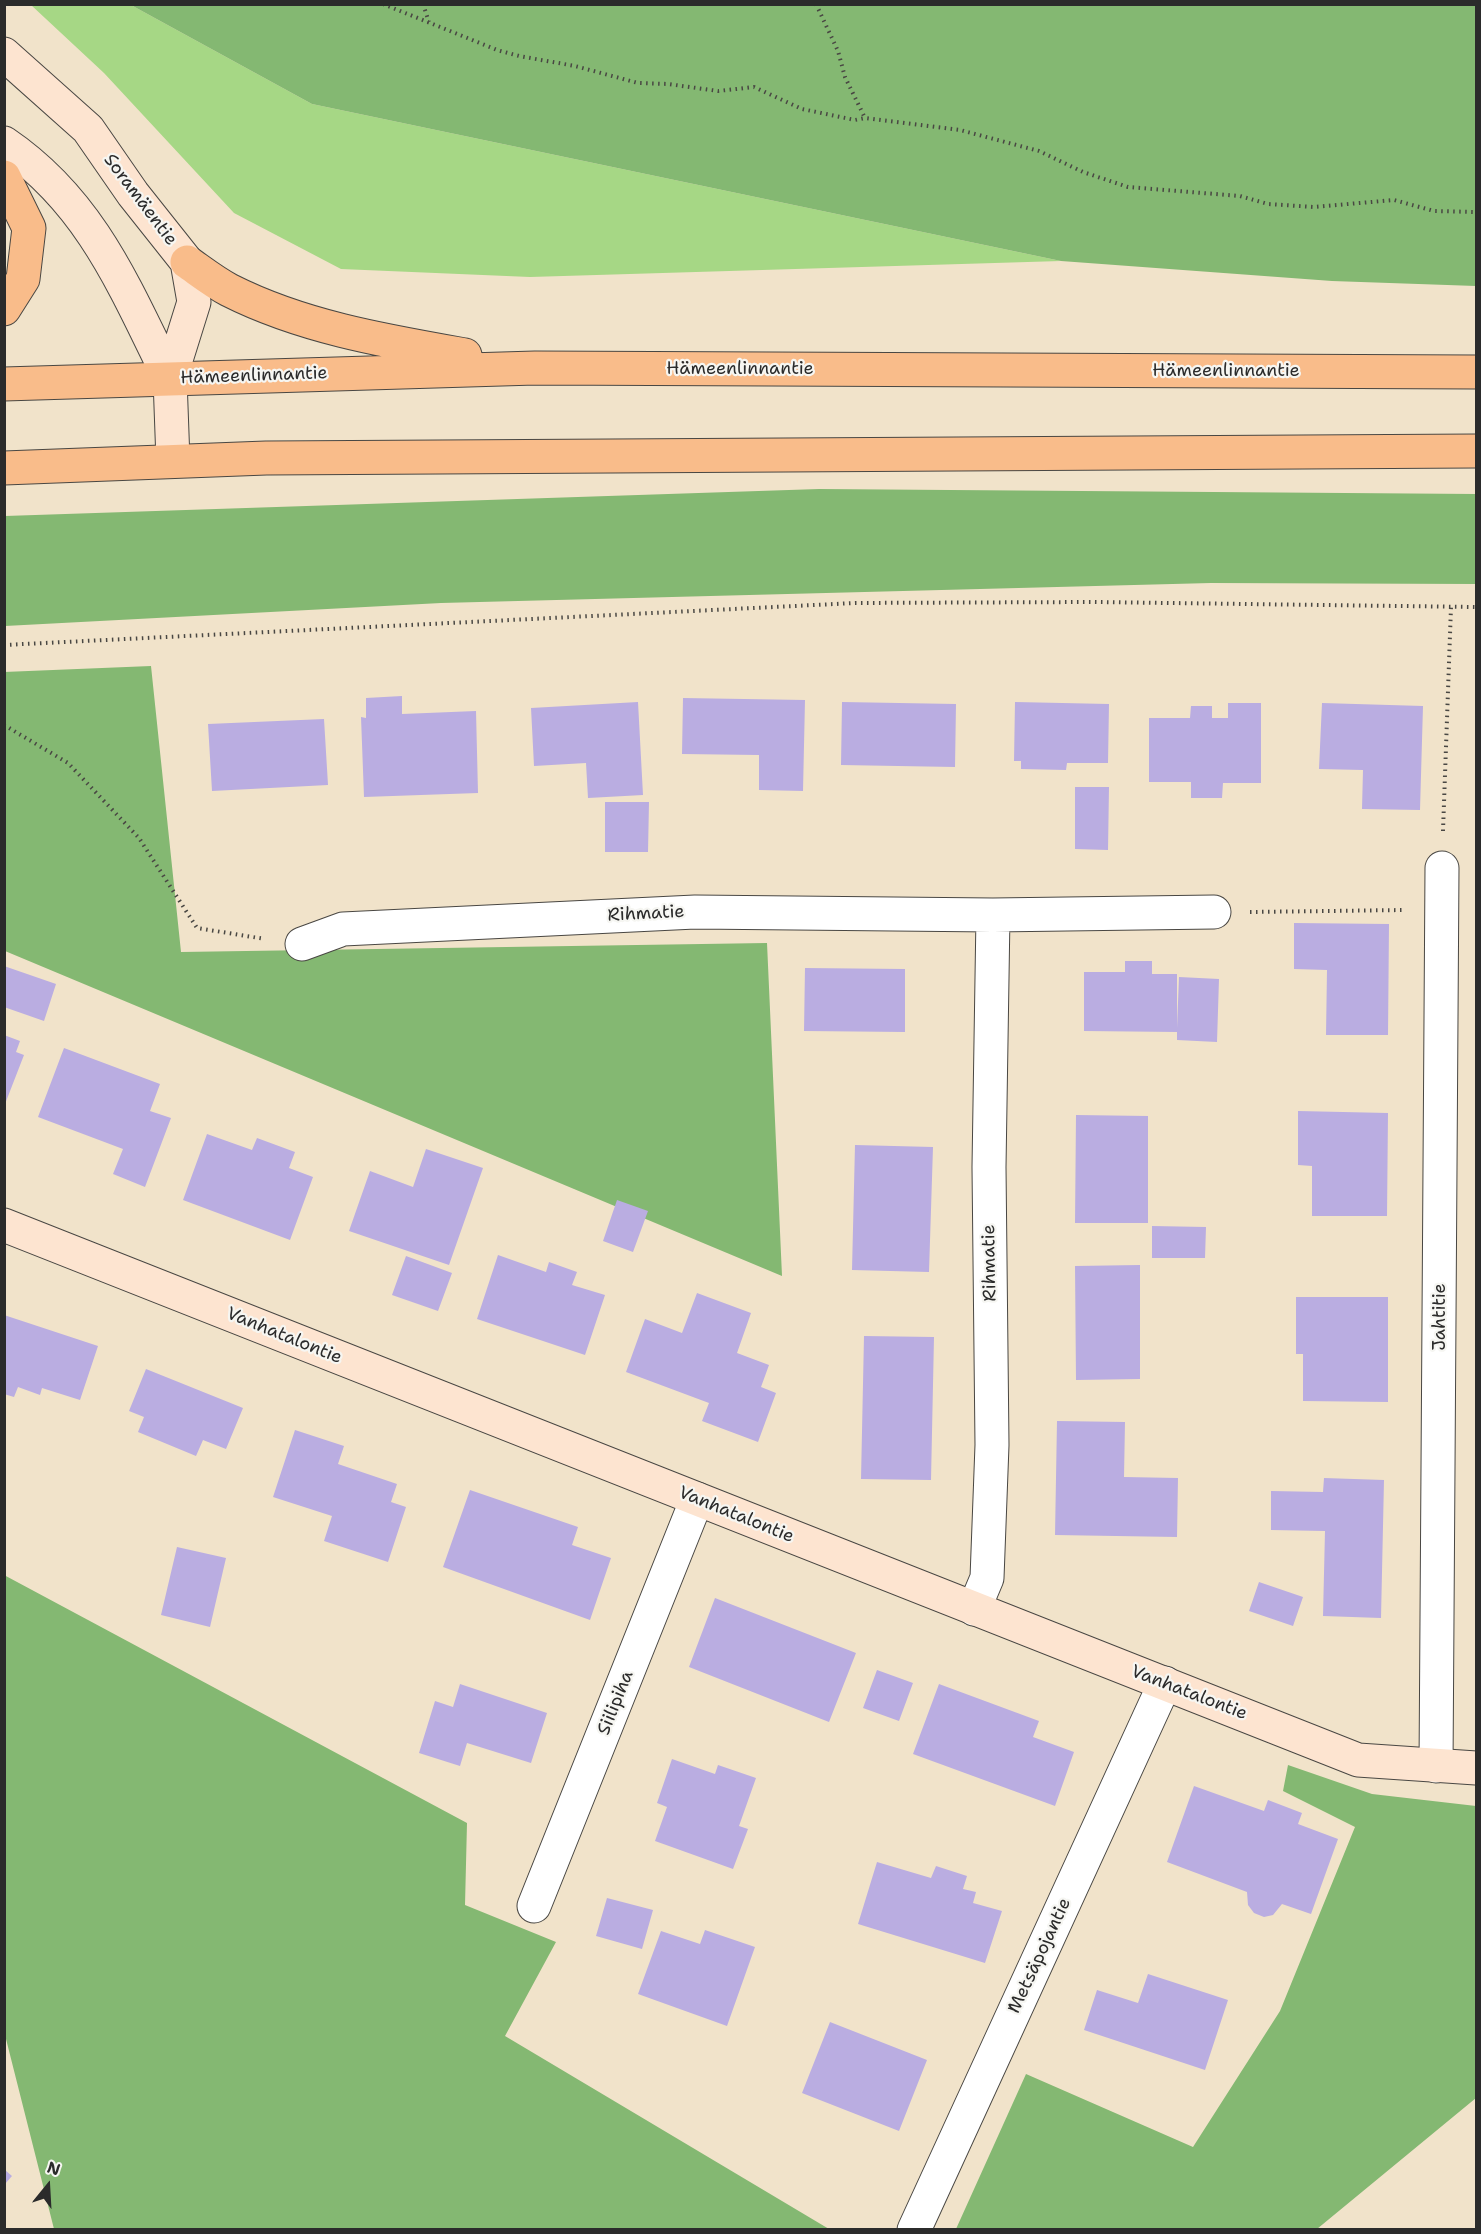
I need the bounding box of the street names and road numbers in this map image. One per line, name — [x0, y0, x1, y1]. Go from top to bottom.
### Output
street label: Soramäentie — [99, 150, 181, 250]
street label: Hämeenlinnantie — [666, 358, 814, 380]
street label: Hämeenlinnantie — [1152, 360, 1300, 382]
street label: Hämeenlinnantie — [180, 363, 328, 389]
street label: Rihmatie — [607, 901, 685, 927]
street label: Rihmatie — [979, 1224, 1001, 1302]
street label: Jahtitie — [1429, 1283, 1451, 1351]
street label: Vanhatalontie — [223, 1303, 345, 1369]
street label: Vanhatalontie — [675, 1482, 797, 1548]
street label: Vanhatalontie — [1128, 1661, 1250, 1725]
street label: Siilipiha — [593, 1668, 639, 1738]
street label: Metsäpojantie — [1004, 1895, 1076, 2017]

